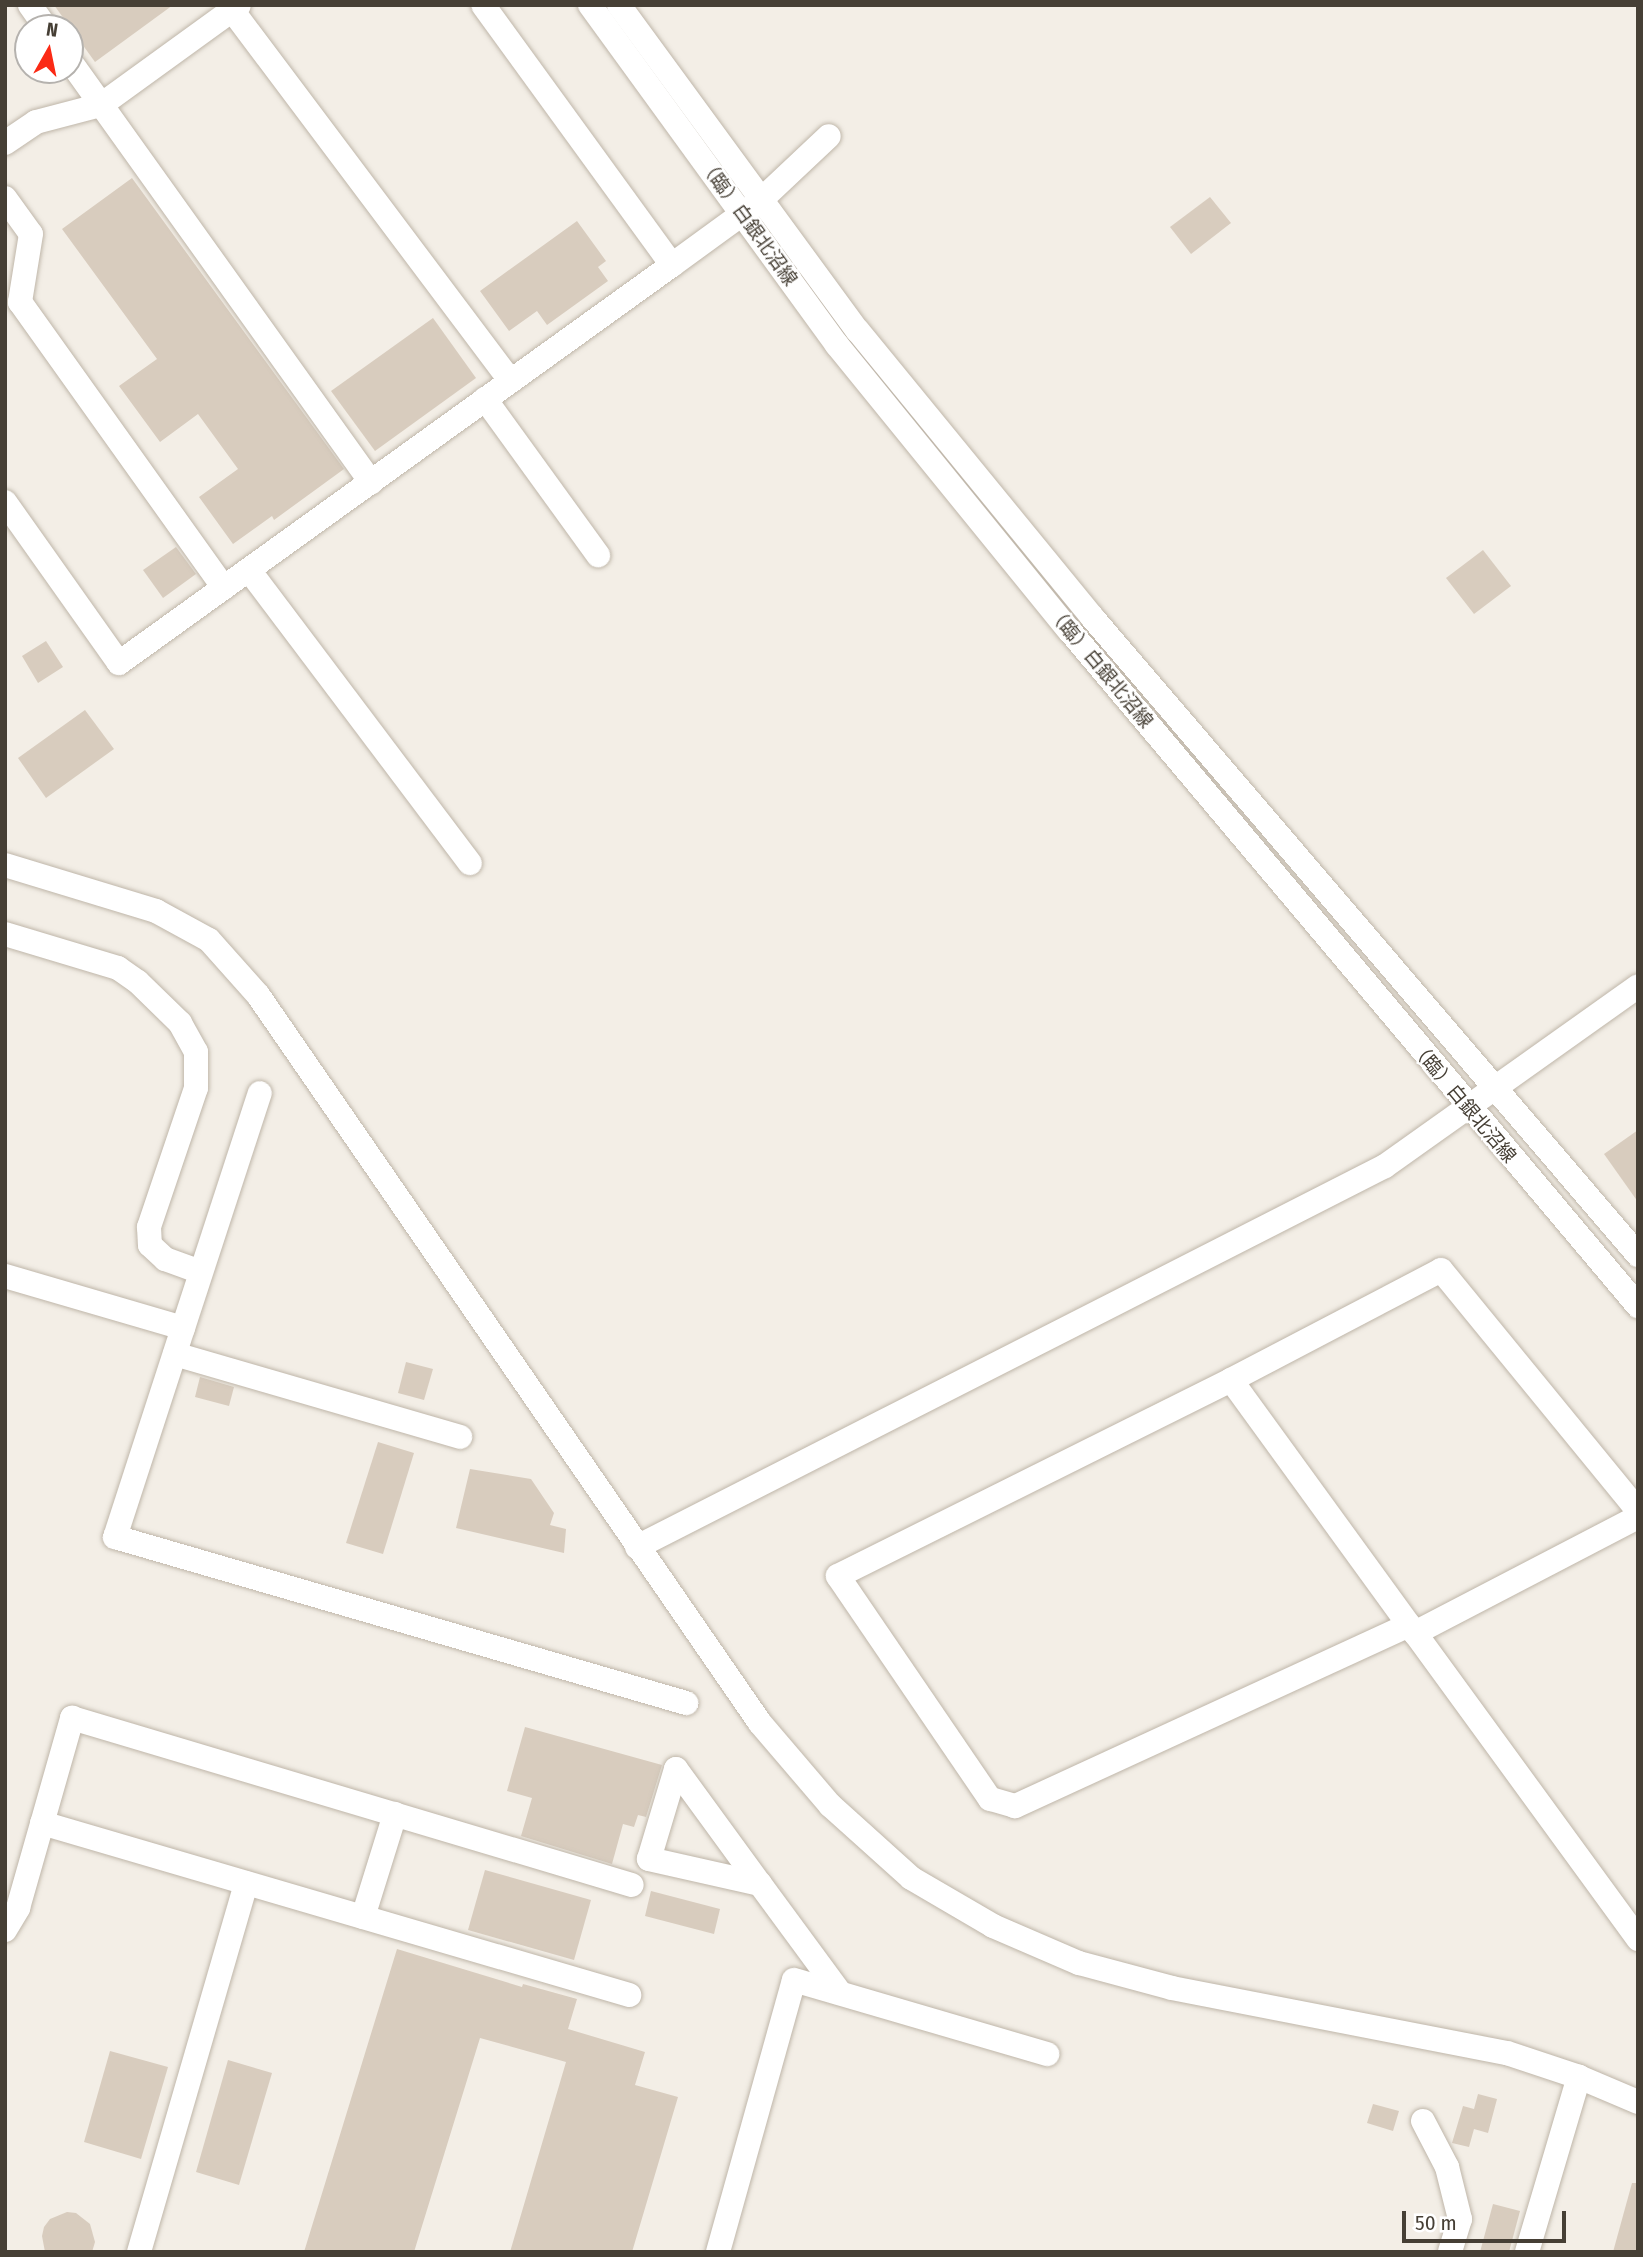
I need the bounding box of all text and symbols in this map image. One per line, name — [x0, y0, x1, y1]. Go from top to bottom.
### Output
north arrow — [14, 14, 84, 84]
text: N — [45, 17, 59, 42]
street label: （臨）白銀北沼線 — [694, 154, 802, 290]
street label: （臨）白銀北沼線 — [1042, 601, 1158, 733]
street label: （臨）白銀北沼線 — [1405, 1036, 1521, 1168]
scale bar — [1405, 2198, 1570, 2242]
text: 50 m — [1415, 2210, 1457, 2236]

